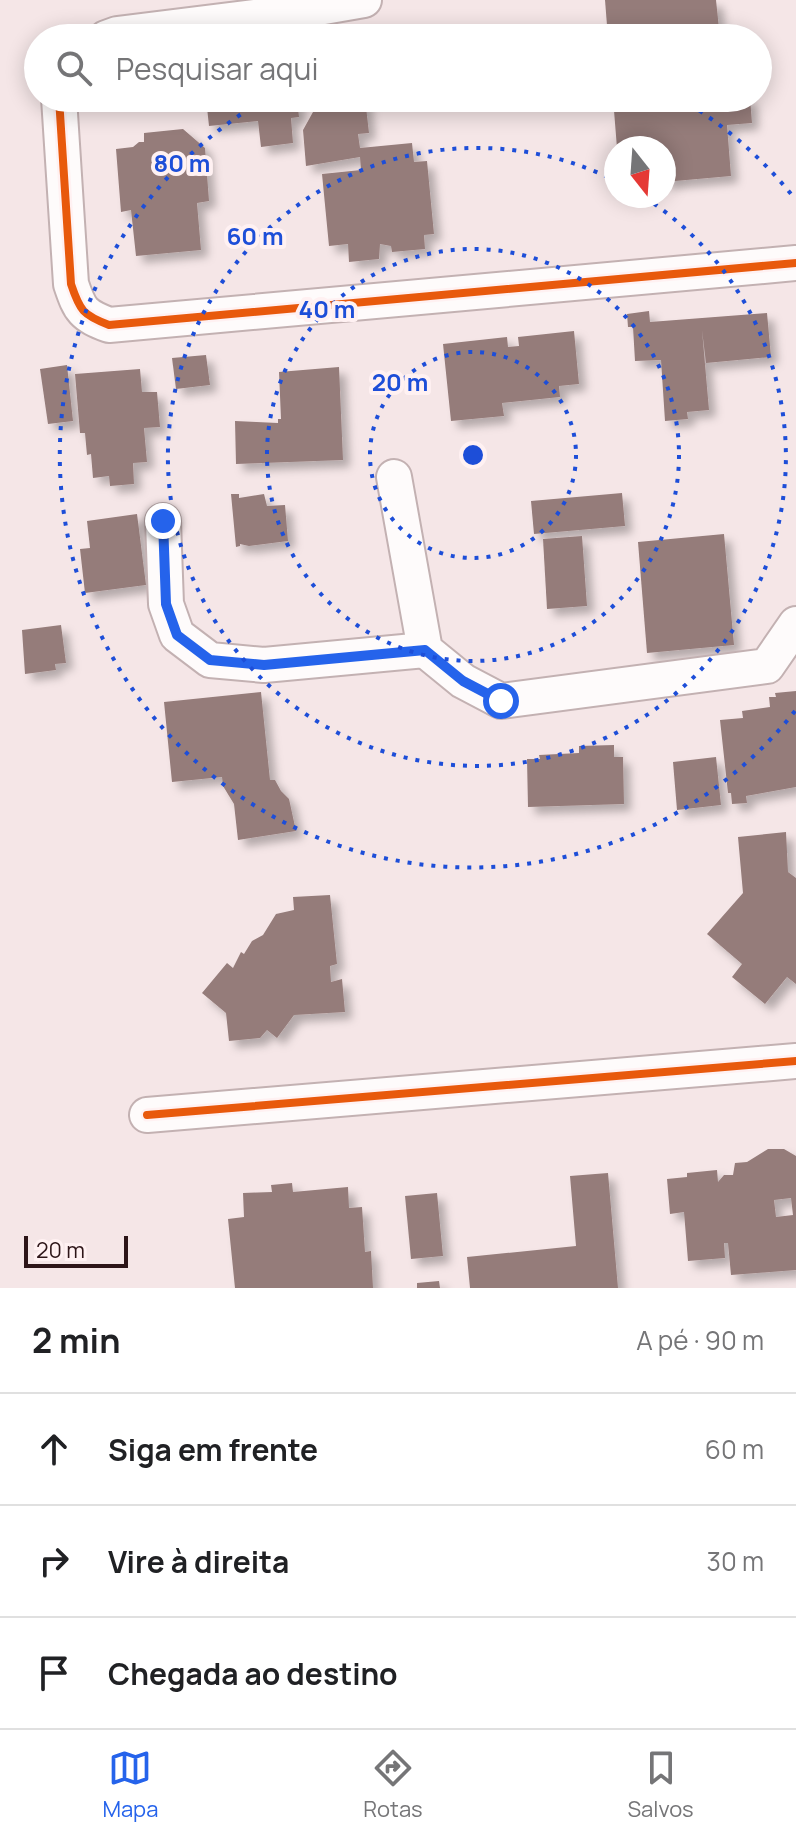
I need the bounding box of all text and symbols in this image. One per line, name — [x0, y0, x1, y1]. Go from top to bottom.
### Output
search box — [24, 24, 772, 112]
icon: search — [52, 46, 96, 90]
text: Pesquisar aqui — [116, 48, 318, 89]
north arrow — [604, 136, 676, 208]
text: 80 m — [154, 146, 210, 179]
text: 60 m — [226, 219, 284, 252]
text: 40 m — [299, 292, 355, 325]
text: 20 m — [372, 365, 428, 398]
centre of rings — [459, 441, 487, 469]
route end — [145, 503, 181, 539]
route start — [483, 683, 519, 719]
scale bar — [24, 1232, 128, 1268]
text: 20 m — [36, 1235, 85, 1265]
text: 2 min — [32, 1317, 120, 1363]
text: A pé · 90 m — [636, 1322, 764, 1358]
icon: ahead — [32, 1427, 76, 1471]
text: Siga em frente — [108, 1429, 318, 1470]
text: 60 m — [705, 1431, 764, 1467]
icon: right — [32, 1539, 76, 1583]
text: Vire à direita — [108, 1541, 289, 1582]
text: 30 m — [707, 1543, 764, 1579]
icon: arrive — [32, 1651, 76, 1695]
text: Chegada ao destino — [108, 1653, 398, 1694]
tab: Mapa — [102, 1746, 158, 1824]
tab: Rotas — [363, 1746, 423, 1824]
tab: Salvos — [627, 1746, 694, 1824]

